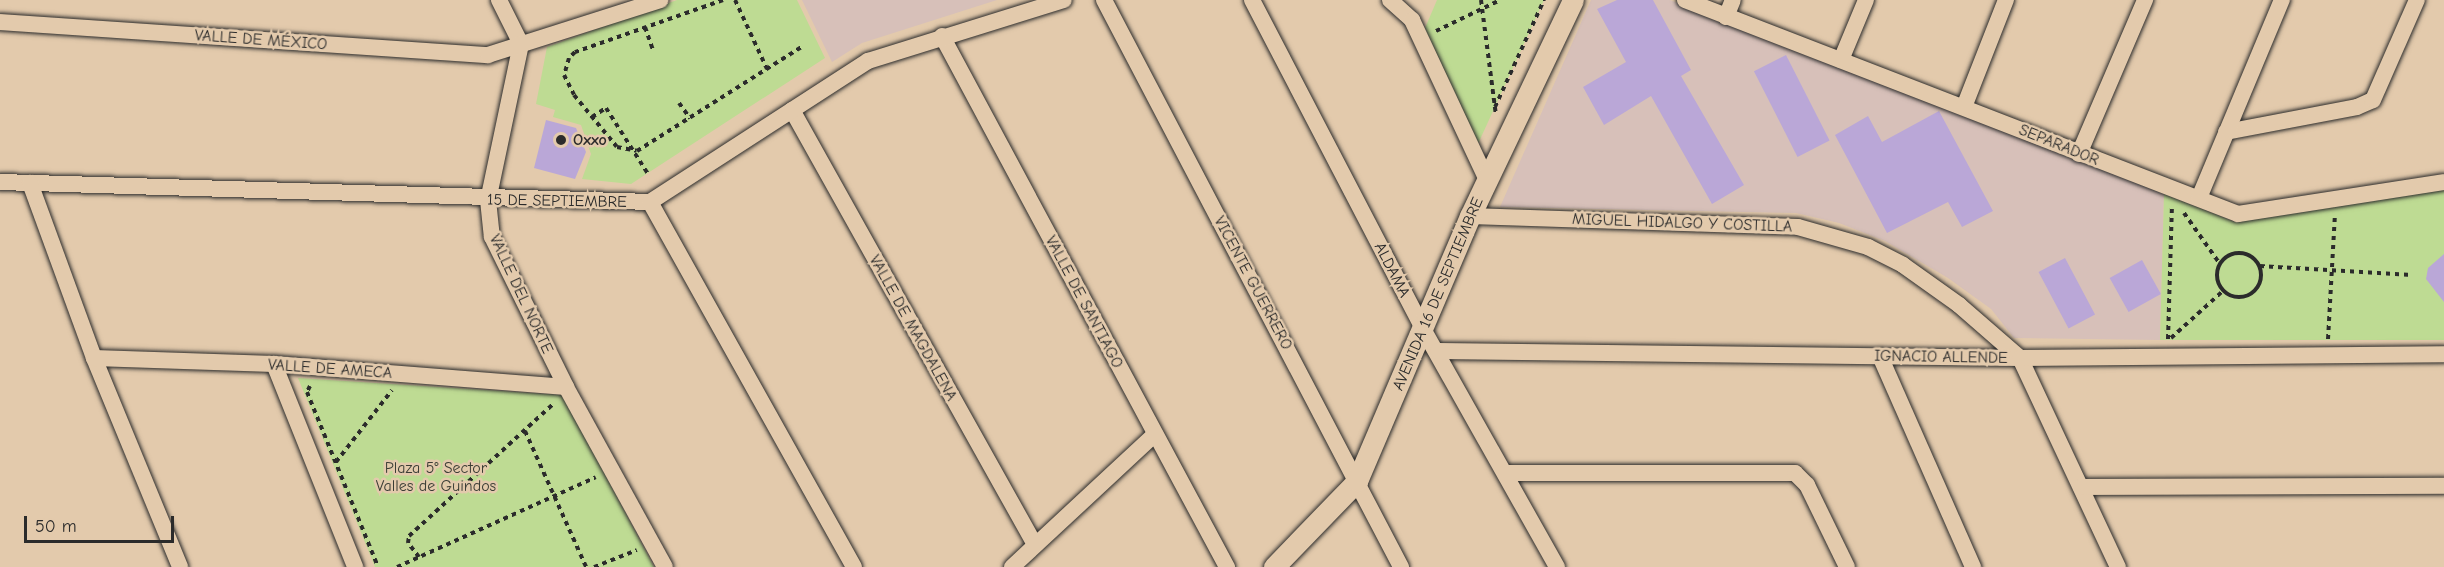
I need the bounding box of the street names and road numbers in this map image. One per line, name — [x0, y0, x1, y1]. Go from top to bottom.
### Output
street label: VALLE DE MÉXICO — [194, 26, 328, 54]
street label: SEPARADOR — [2016, 120, 2102, 170]
street label: 15 DE SEPTIEMBRE — [487, 190, 627, 212]
street label: AVENIDA 16 DE SEPTIEMBRE — [1389, 195, 1487, 393]
street label: MIGUEL HIDALGO Y COSTILLA — [1572, 210, 1792, 236]
street label: VICENTE GUERRERO — [1210, 213, 1296, 353]
street label: VALLE DEL NORTE — [485, 231, 557, 357]
street label: VALLE DE SANTIAGO — [1041, 233, 1127, 371]
street label: ALDAMA — [1370, 239, 1414, 301]
street label: VALLE DE MAGDALENA — [865, 252, 961, 404]
street label: IGNACIO ALLENDE — [1874, 346, 2008, 368]
street label: VALLE DE AMECA — [267, 355, 393, 383]

